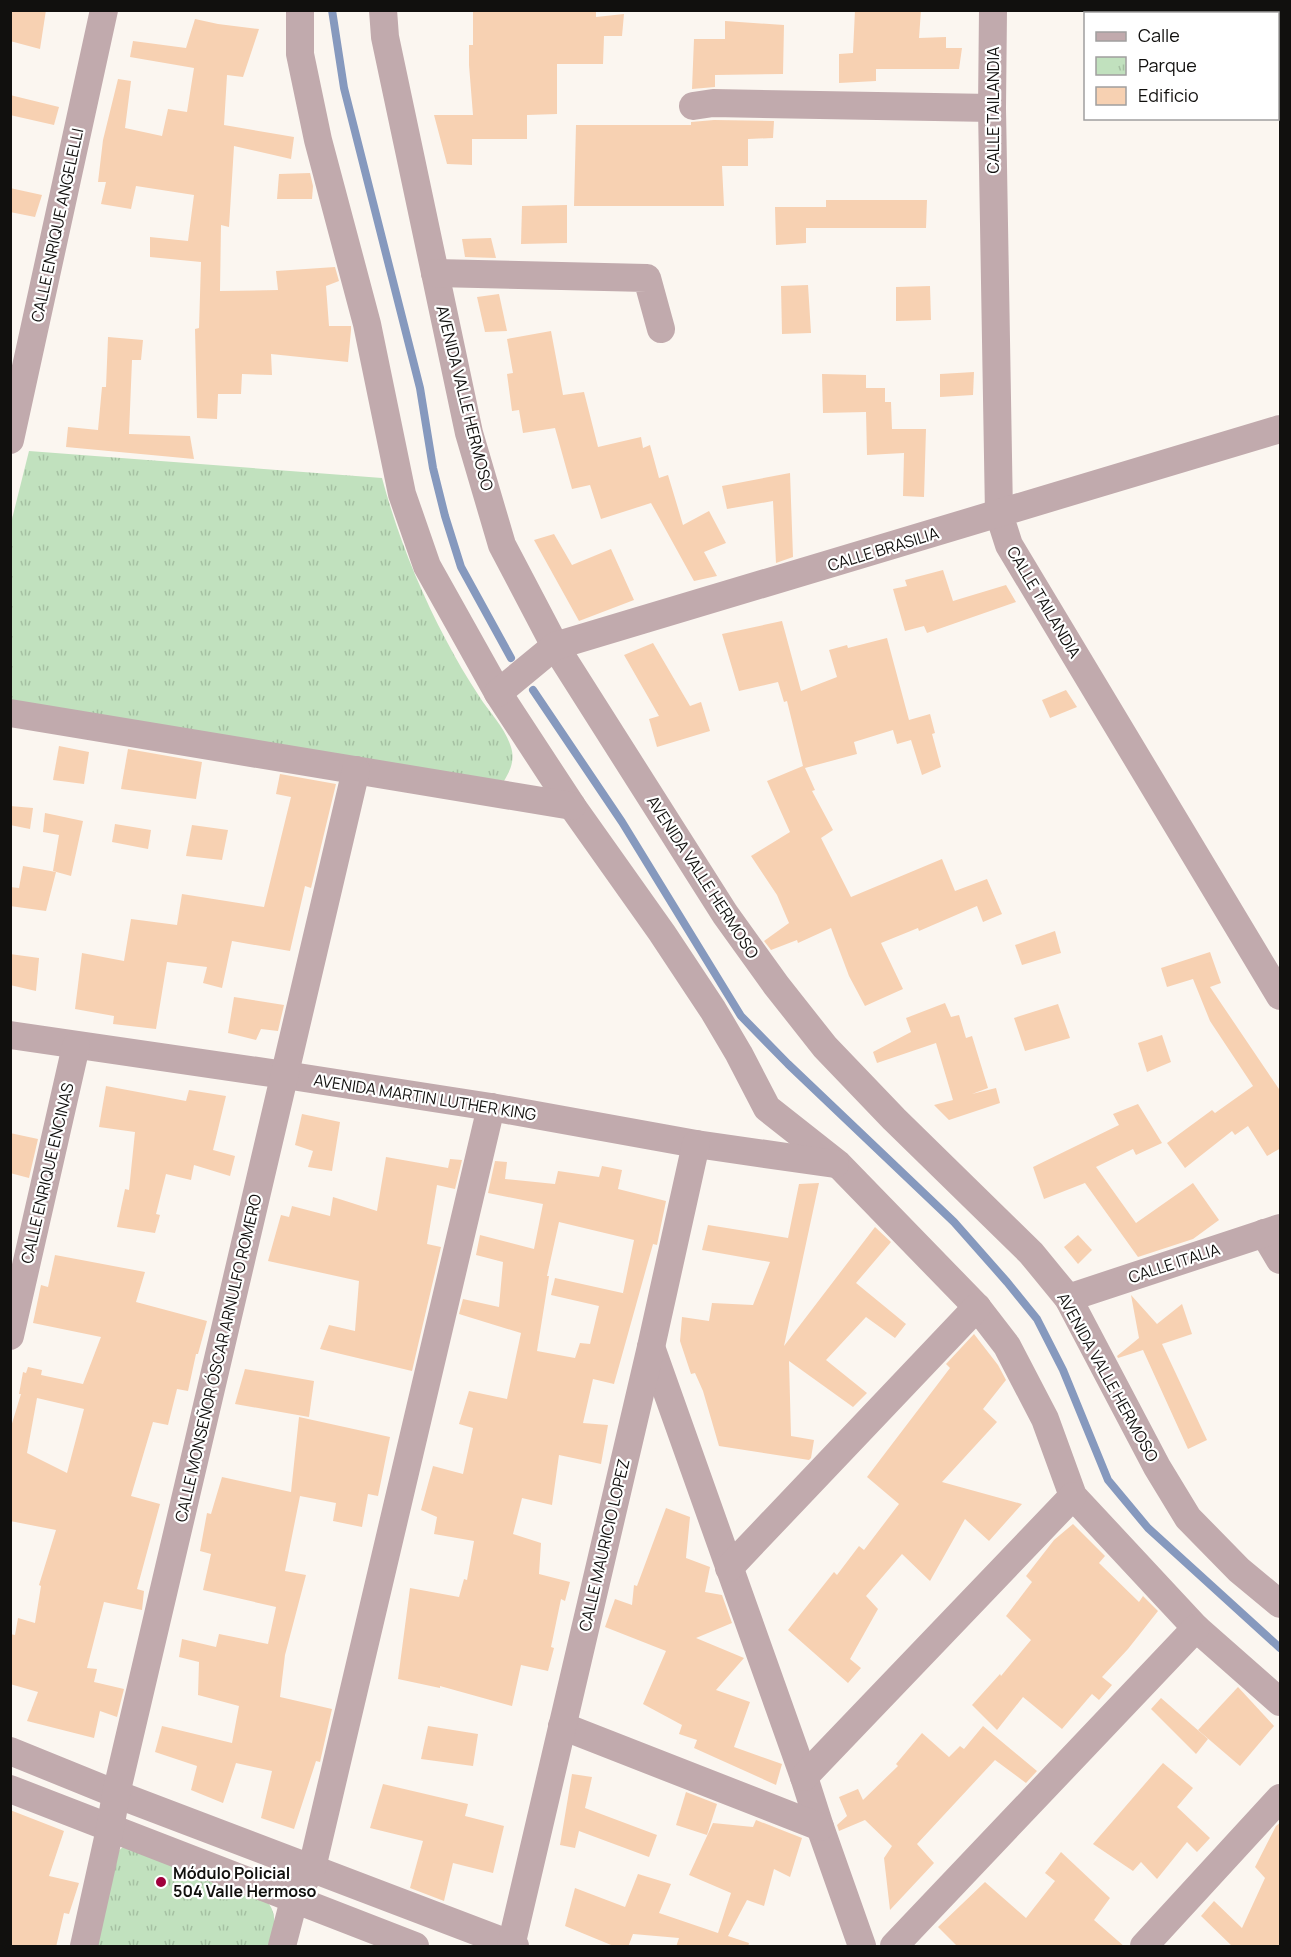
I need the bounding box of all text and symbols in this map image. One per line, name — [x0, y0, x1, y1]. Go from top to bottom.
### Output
legend — [1084, 12, 1279, 120]
text: Calle — [1138, 23, 1180, 47]
street label: CALLE TAILANDIA — [982, 47, 1004, 173]
text: Parque — [1138, 53, 1197, 77]
text: Edificio — [1138, 83, 1199, 107]
street label: CALLE ENRIQUE ANGELELLI — [26, 126, 88, 324]
street label: AVENIDA VALLE HERMOSO — [431, 303, 499, 493]
street label: CALLE BRASILIA — [825, 522, 941, 576]
street label: CALLE TAILANDIA — [1002, 542, 1086, 662]
street label: AVENIDA VALLE HERMOSO — [642, 791, 764, 963]
street label: AVENIDA MARTIN LUTHER KING — [312, 1069, 538, 1125]
street label: CALLE ENRIQUE ENCINAS — [15, 1080, 79, 1266]
street label: CALLE MONSEÑOR ÓSCAR ARNULFO ROMERO — [169, 1191, 267, 1524]
street label: CALLE ITALIA — [1125, 1238, 1223, 1288]
street label: AVENIDA VALLE HERMOSO — [1052, 1288, 1164, 1466]
street label: CALLE MAURICIO LOPEZ — [573, 1456, 635, 1633]
place label: Módulo Policial 504 Valle Hermoso — [173, 1862, 317, 1902]
marker: Módulo Policial 504 Valle Hermoso — [154, 1875, 168, 1889]

